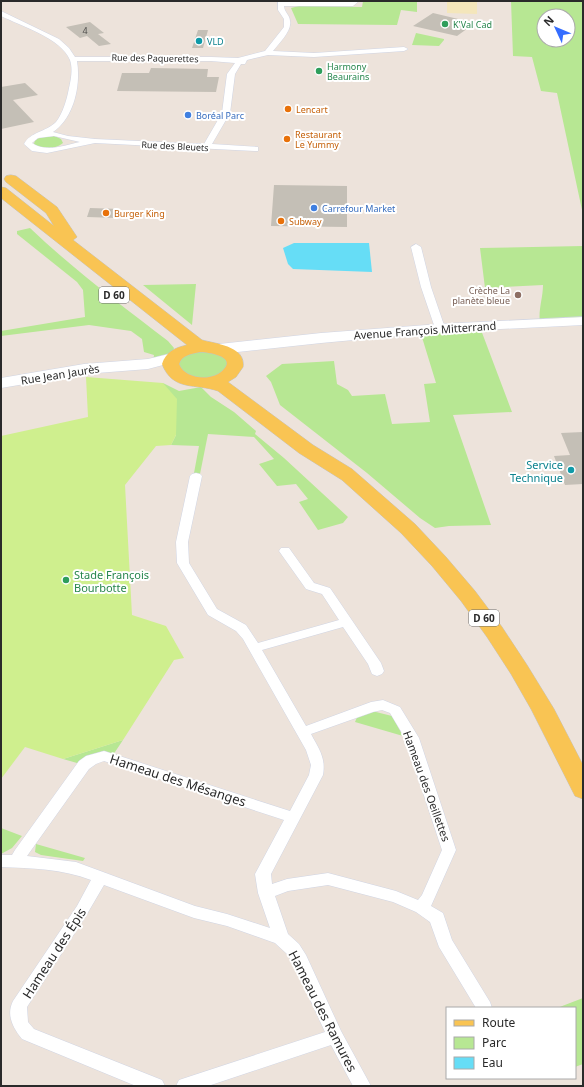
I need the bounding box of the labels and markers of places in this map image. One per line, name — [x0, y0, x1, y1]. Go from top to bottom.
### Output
place label: K'Val Cad — [453, 18, 492, 31]
marker: K'Val Cad — [440, 19, 450, 29]
place label: VLD — [207, 35, 224, 48]
marker: VLD — [194, 36, 204, 46]
place label: Harmony Beaurains — [327, 60, 369, 83]
marker: Harmony Beaurains — [314, 66, 324, 76]
place label: Lencart — [296, 103, 328, 116]
marker: Lencart — [283, 104, 293, 114]
place label: Boréal Parc — [196, 109, 245, 122]
marker: Boréal Parc — [183, 110, 193, 120]
place label: Restaurant Le Yummy — [295, 128, 342, 151]
marker: Restaurant Le Yummy — [282, 134, 292, 144]
place label: Carrefour Market — [322, 202, 396, 215]
marker: Carrefour Market — [309, 203, 319, 213]
place label: Burger King — [114, 207, 165, 220]
marker: Burger King — [101, 208, 111, 218]
place label: Subway — [289, 215, 322, 228]
marker: Subway — [276, 216, 286, 226]
place label: Crèche La planète bleue — [452, 284, 510, 307]
marker: Crèche La planète bleue — [513, 290, 523, 300]
place label: Service Technique — [510, 457, 563, 485]
marker: Service Technique — [566, 465, 576, 475]
place label: Stade François Bourbotte — [74, 567, 149, 595]
marker: Stade François Bourbotte — [61, 575, 71, 585]

